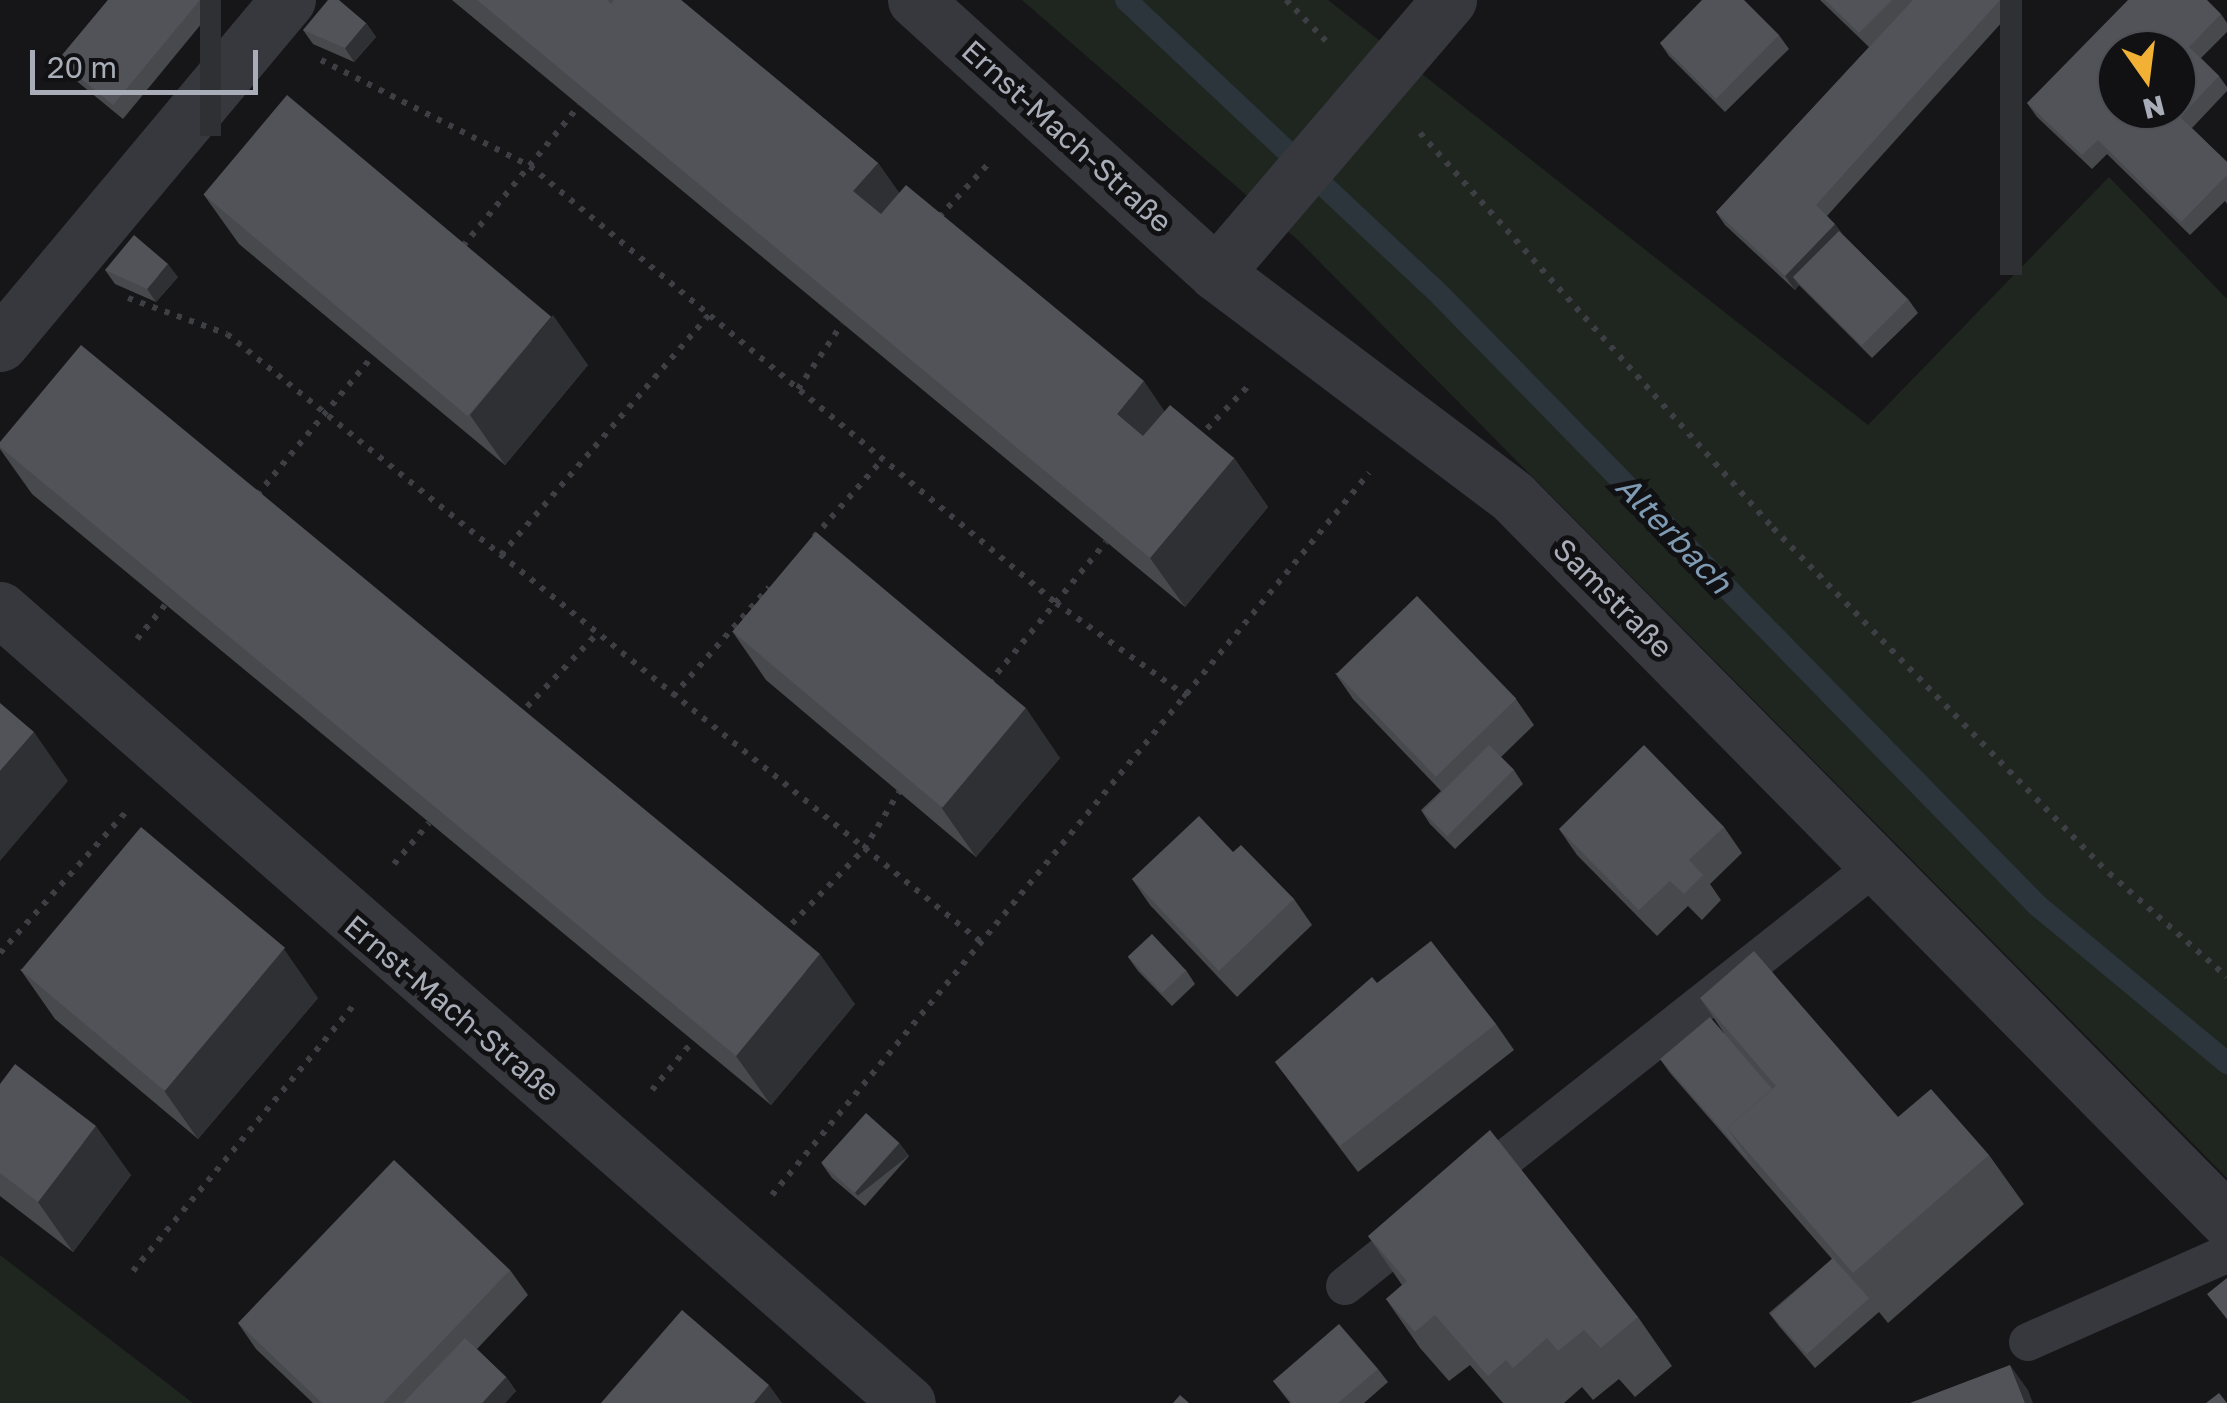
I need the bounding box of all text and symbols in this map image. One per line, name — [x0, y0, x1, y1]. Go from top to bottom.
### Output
scale bar — [35, 30, 262, 92]
north arrow — [2097, 30, 2197, 130]
street label: Ernst-Mach-Straße — [955, 32, 1179, 240]
text: 20 m — [47, 49, 117, 85]
text: N — [2140, 89, 2168, 126]
water label: Alterbach — [1608, 467, 1740, 601]
street label: Samstraße — [1546, 531, 1680, 665]
street label: Ernst-Mach-Straße — [337, 907, 567, 1109]

